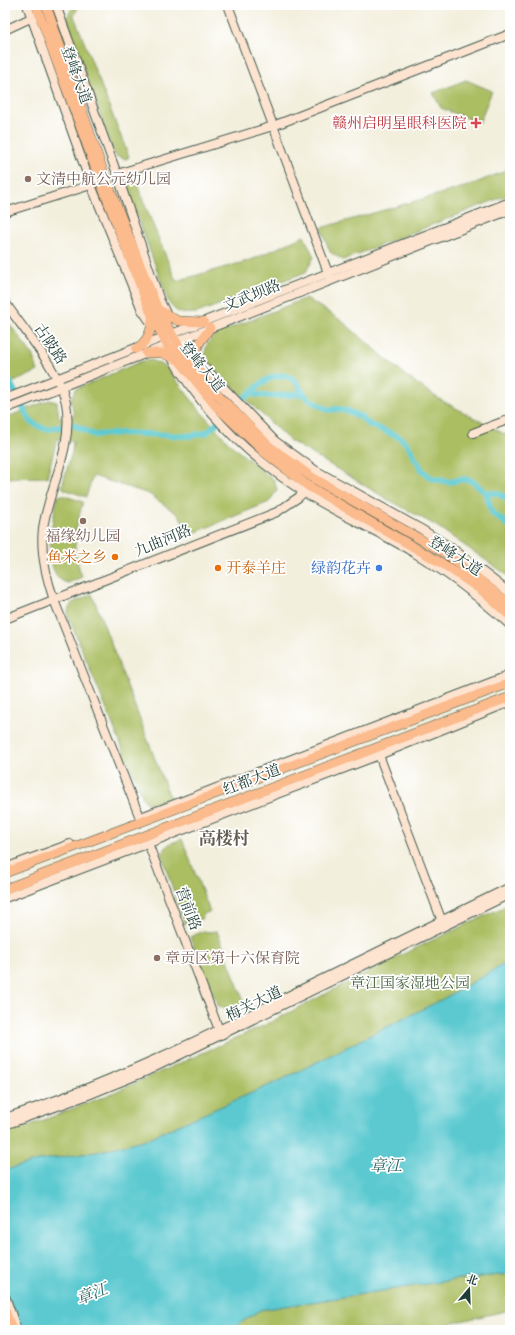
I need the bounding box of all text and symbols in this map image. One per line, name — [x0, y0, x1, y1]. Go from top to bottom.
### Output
street label: 登峰大道 — [57, 44, 95, 106]
place label: 赣州启明星眼科医院 — [332, 114, 467, 133]
marker: 赣州启明星眼科医院 — [470, 117, 482, 129]
place label: 文清中航公元幼儿园 — [36, 170, 171, 189]
marker: 文清中航公元幼儿园 — [23, 174, 33, 184]
street label: 文武坝路 — [221, 276, 283, 316]
street label: 古陂路 — [30, 320, 70, 368]
street label: 登峰大道 — [176, 338, 228, 396]
marker: 福缘幼儿园 — [78, 516, 88, 526]
street label: 九曲河路 — [132, 521, 194, 561]
place label: 福缘幼儿园 — [45, 527, 121, 546]
street label: 登峰大道 — [425, 532, 485, 580]
place label: 鱼米之乡 — [47, 548, 107, 567]
marker: 鱼米之乡 — [110, 552, 120, 562]
place label: 开泰羊庄 — [226, 559, 286, 578]
place label: 绿韵花卉 — [311, 559, 371, 578]
marker: 开泰羊庄 — [213, 563, 223, 573]
marker: 绿韵花卉 — [374, 563, 384, 573]
street label: 红都大道 — [221, 760, 283, 800]
district label: 高楼村 — [199, 828, 250, 850]
street label: 营前路 — [171, 885, 205, 933]
place label: 章贡区第十六保育院 — [165, 949, 300, 968]
marker: 章贡区第十六保育院 — [152, 953, 162, 963]
park label: 章江国家湿地公园 — [350, 974, 470, 993]
street label: 梅关大道 — [223, 982, 285, 1026]
water label: 章江 — [370, 1156, 404, 1176]
north arrow — [449, 1269, 489, 1309]
text: 北 — [464, 1272, 479, 1289]
water label: 章江 — [73, 1278, 112, 1309]

